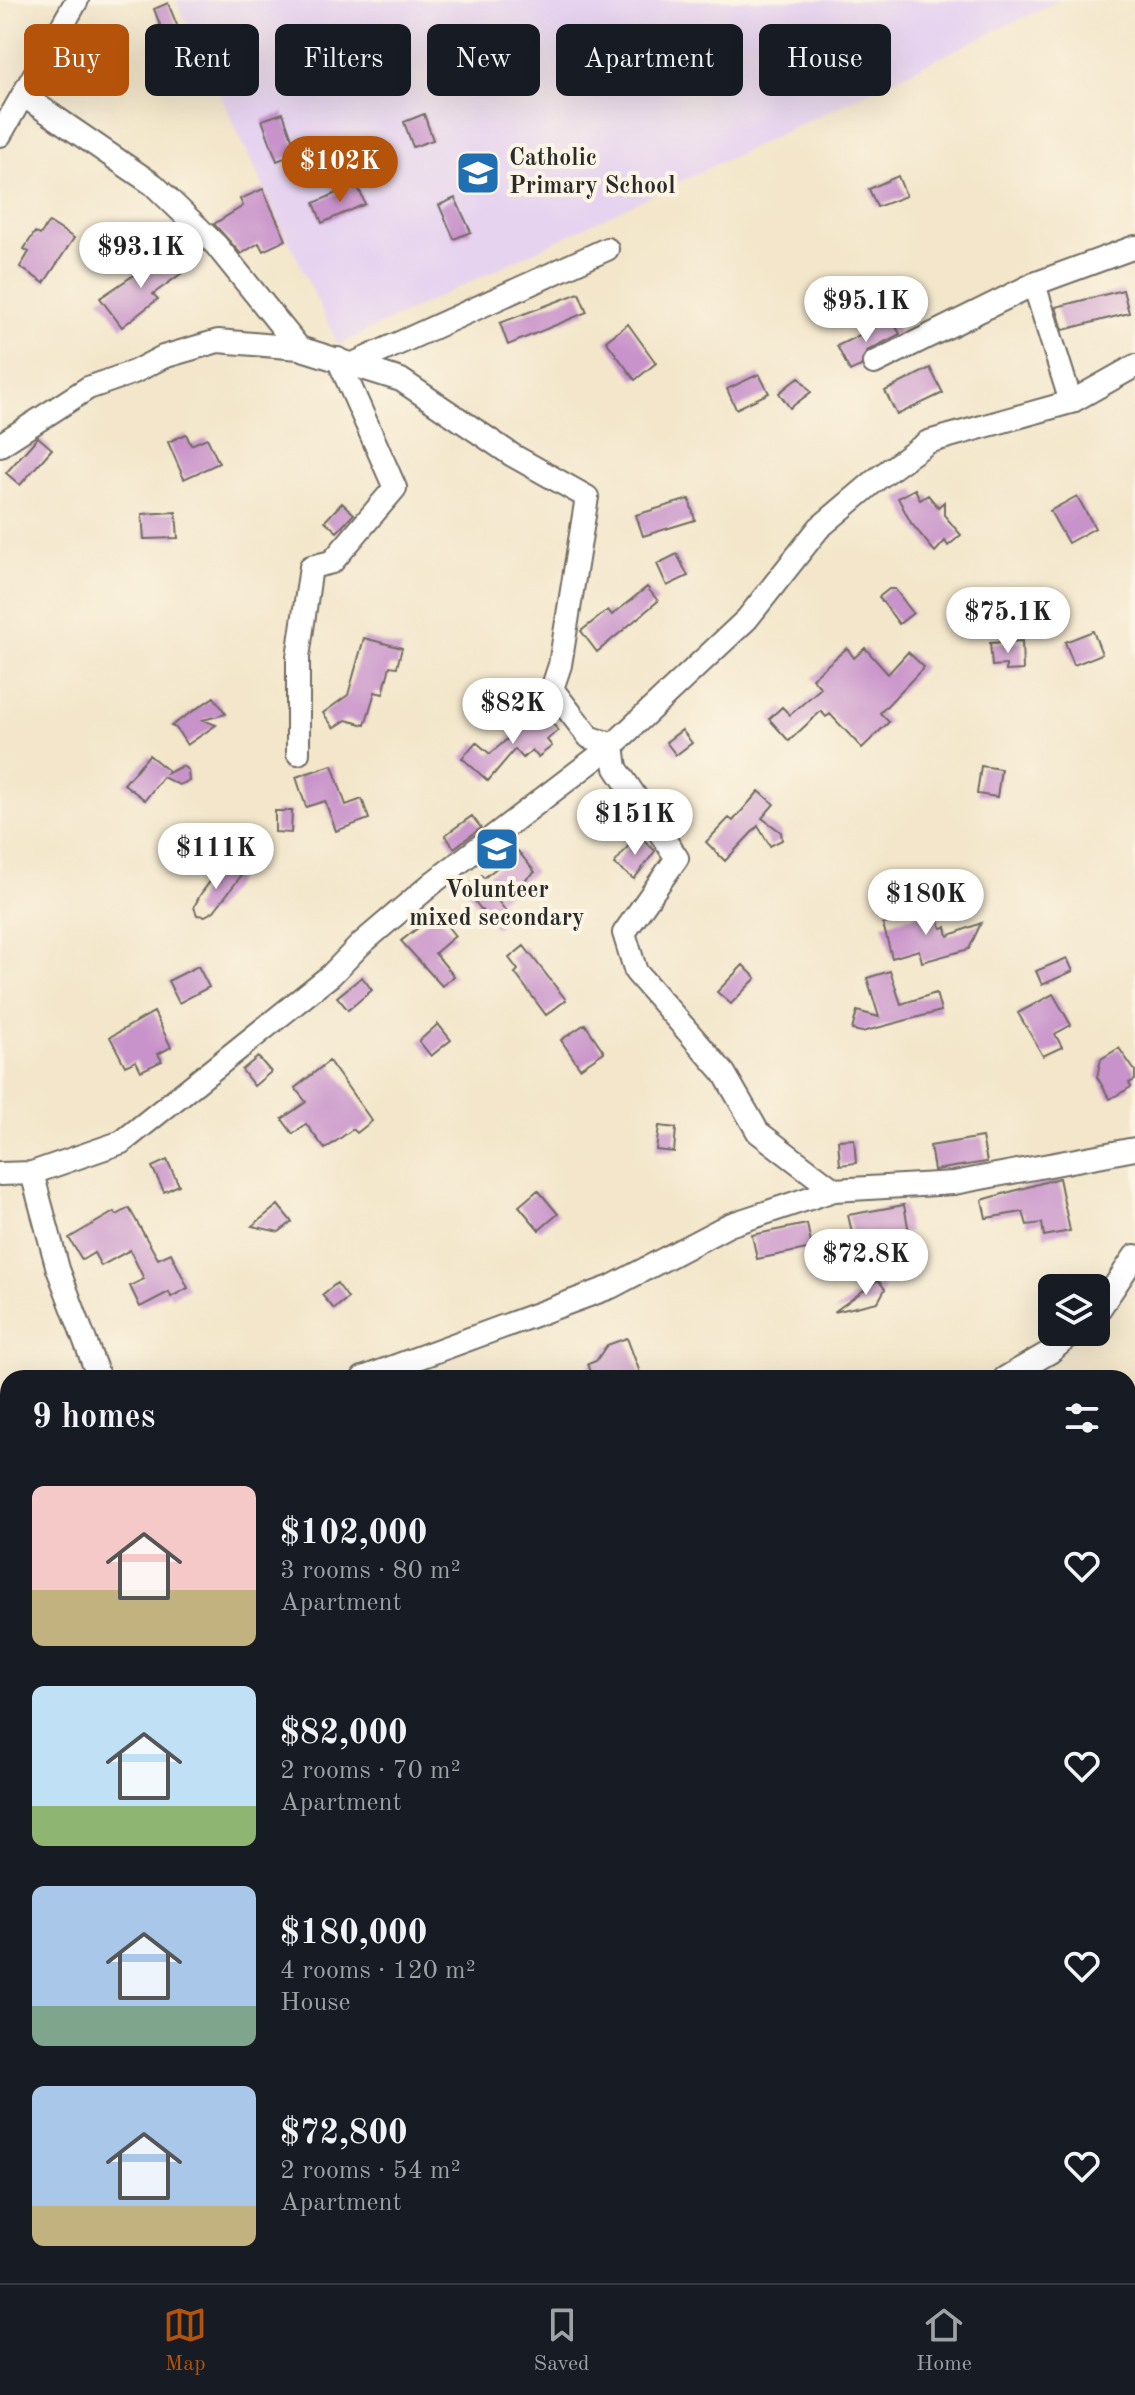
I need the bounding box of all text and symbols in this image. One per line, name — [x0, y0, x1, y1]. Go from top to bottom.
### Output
chip: Buy — [24, 24, 129, 96]
chip: Rent — [145, 24, 259, 96]
chip: Filters — [275, 24, 411, 96]
chip: New — [427, 24, 540, 96]
chip: Apartment — [556, 24, 743, 96]
chip: House — [759, 24, 891, 96]
pin: $102K — [284, 136, 396, 204]
place label: Catholic Primary School — [509, 147, 676, 199]
text: $102K — [300, 149, 380, 175]
school or university icon: Catholic Primary School — [454, 149, 502, 197]
pin: $93.1K — [76, 222, 206, 290]
text: $93.1K — [97, 235, 185, 261]
pin: $95.1K — [801, 276, 931, 344]
text: $95.1K — [822, 289, 910, 315]
pin: $75.1K — [943, 587, 1073, 655]
text: $75.1K — [964, 600, 1052, 626]
pin: $82K — [466, 678, 560, 746]
text: $82K — [480, 691, 546, 717]
pin: $151K — [579, 789, 691, 857]
text: $151K — [595, 802, 675, 828]
pin: $111K — [160, 823, 272, 891]
school or university icon: Volunteer mixed secondary — [473, 825, 521, 873]
text: $111K — [176, 836, 256, 862]
pin: $180K — [870, 869, 982, 937]
place label: Volunteer mixed secondary — [409, 879, 585, 931]
text: $180K — [886, 882, 966, 908]
pin: $72.8K — [801, 1229, 931, 1297]
text: $72.8K — [822, 1242, 910, 1268]
map controls — [1038, 1274, 1110, 1346]
button: layers — [1038, 1274, 1110, 1346]
icon: filters — [1060, 1396, 1104, 1440]
text: 9 homes — [32, 1401, 155, 1435]
text: $102,000 — [280, 1517, 428, 1551]
icon: home — [96, 1518, 192, 1614]
icon: heart — [1060, 1544, 1104, 1588]
text: 3 rooms · 80 m² — [280, 1558, 461, 1584]
text: Apartment — [280, 1590, 402, 1616]
text: $82,000 — [280, 1717, 408, 1751]
icon: home — [96, 1718, 192, 1814]
icon: heart — [1060, 1744, 1104, 1788]
text: 2 rooms · 70 m² — [280, 1758, 461, 1784]
text: Apartment — [280, 1790, 402, 1816]
text: $180,000 — [280, 1917, 428, 1951]
icon: home — [96, 1918, 192, 2014]
icon: heart — [1060, 1944, 1104, 1988]
text: 4 rooms · 120 m² — [280, 1958, 476, 1984]
text: House — [280, 1990, 351, 2016]
text: $72,800 — [280, 2117, 408, 2151]
icon: home — [96, 2118, 192, 2214]
icon: heart — [1060, 2144, 1104, 2188]
text: 2 rooms · 54 m² — [280, 2158, 461, 2184]
text: Apartment — [280, 2190, 402, 2216]
tab: Map — [163, 2303, 207, 2378]
tab: Saved — [534, 2303, 590, 2378]
tab: Home — [916, 2303, 972, 2378]

